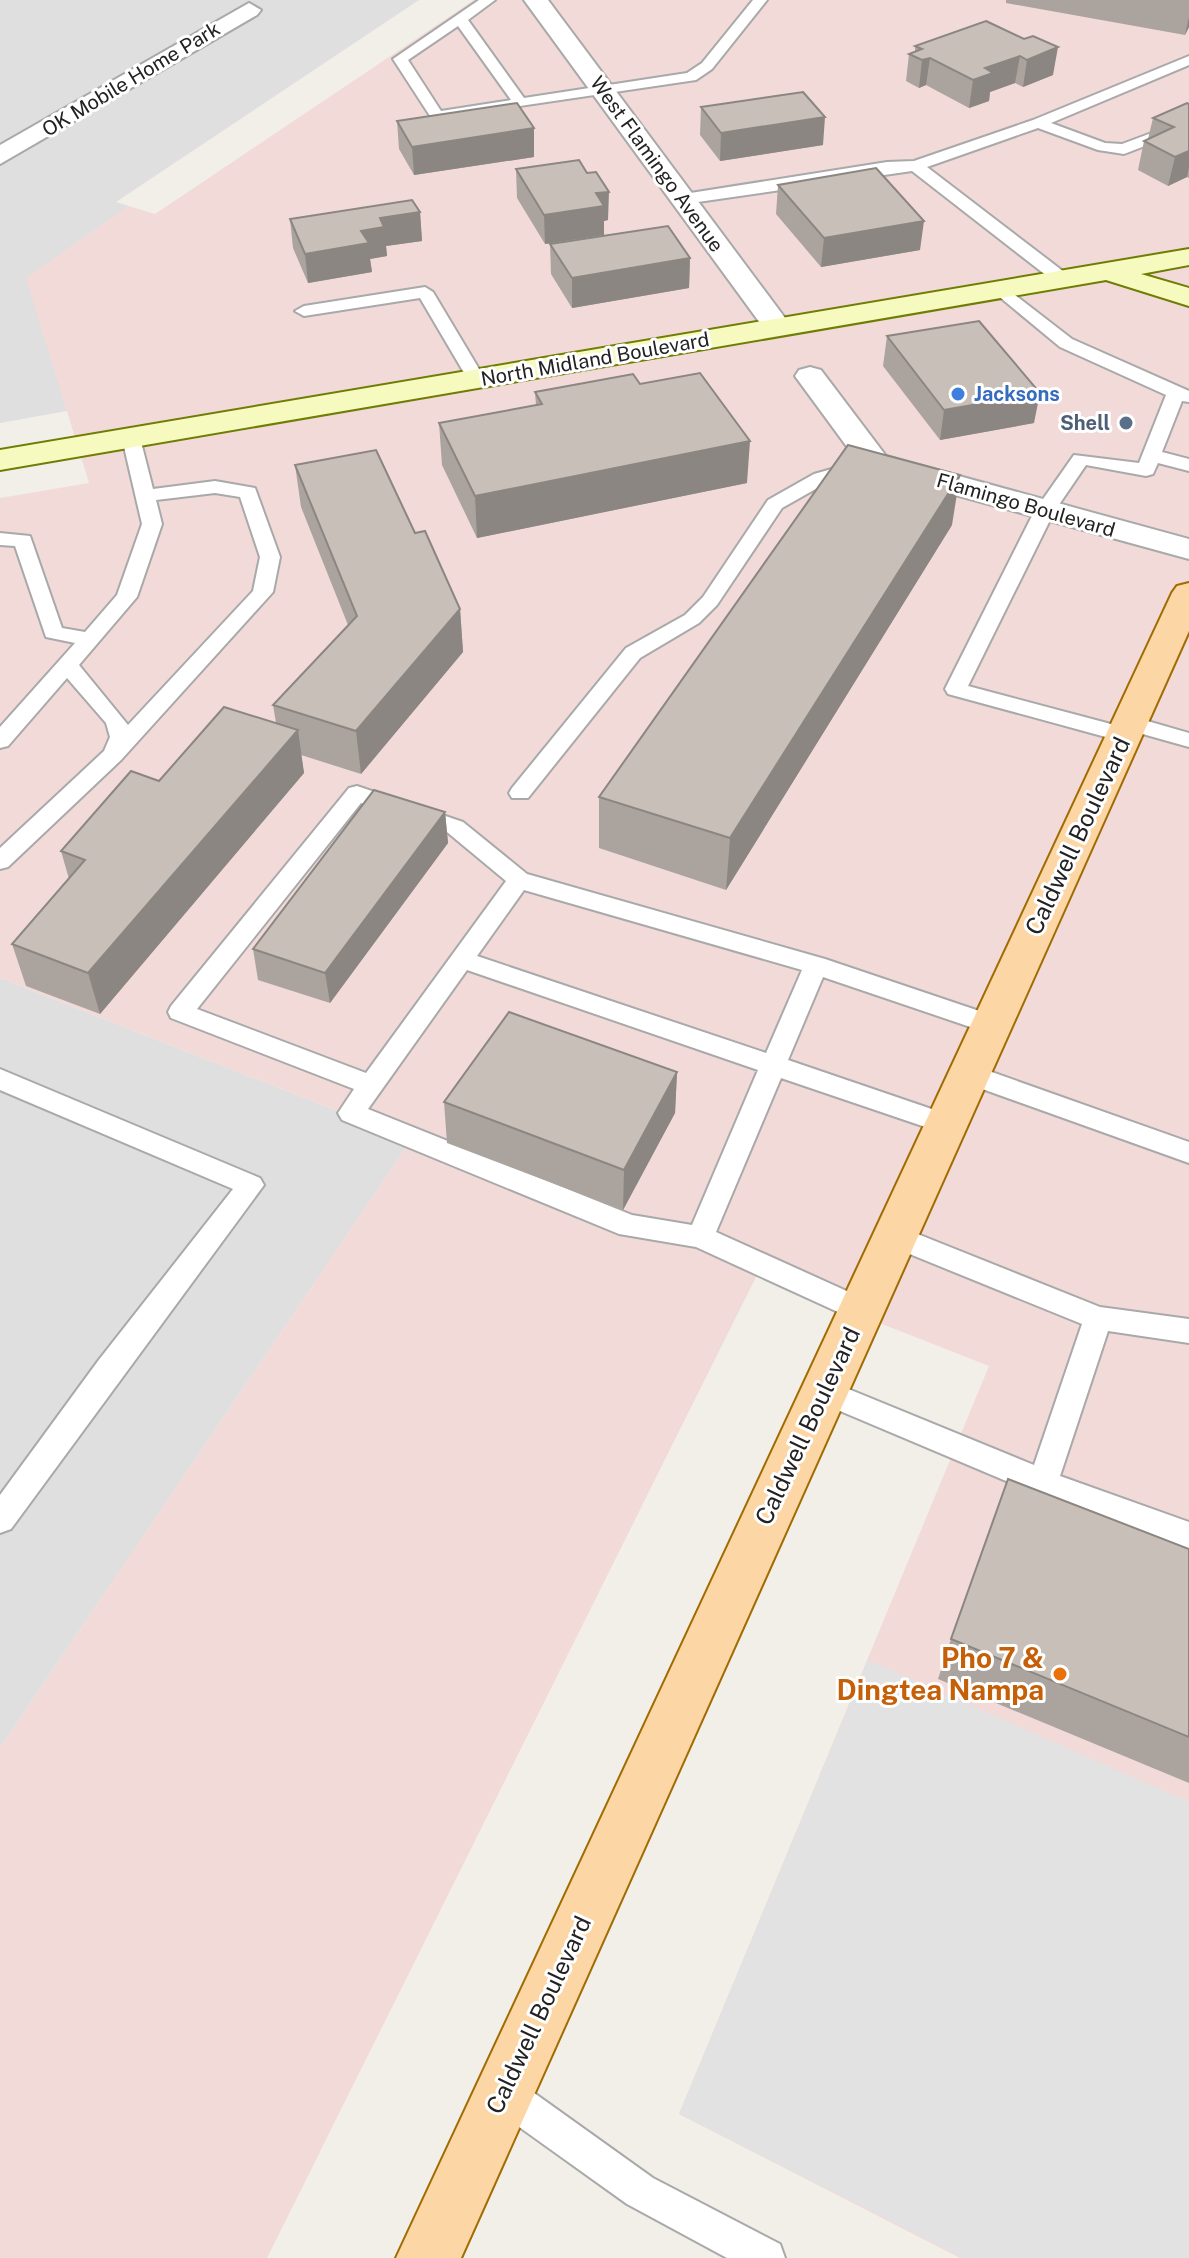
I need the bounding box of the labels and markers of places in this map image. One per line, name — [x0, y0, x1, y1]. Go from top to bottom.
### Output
place label: Jacksons — [974, 382, 1060, 406]
marker: Jacksons — [949, 385, 967, 403]
place label: Shell — [1060, 411, 1110, 435]
marker: Shell — [1117, 414, 1135, 432]
place label: Pho 7 & Dingtea Nampa — [837, 1641, 1044, 1706]
marker: Pho 7 & Dingtea Nampa — [1051, 1665, 1069, 1683]

